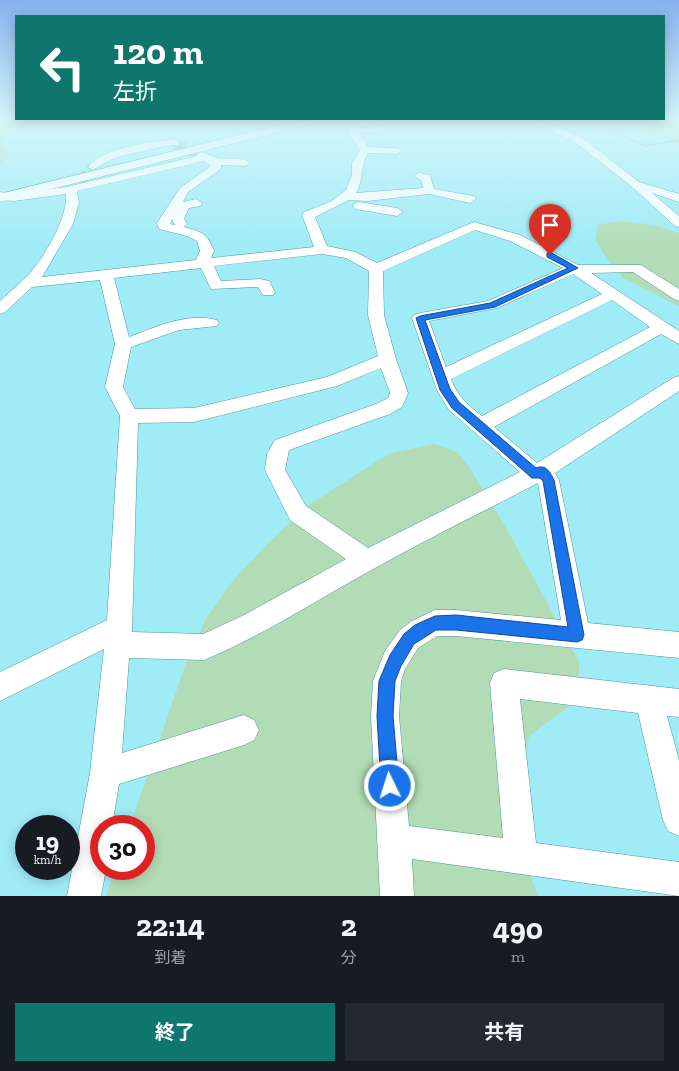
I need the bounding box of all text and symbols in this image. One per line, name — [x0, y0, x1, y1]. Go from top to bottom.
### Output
text: 120 m — [113, 31, 203, 73]
icon: left — [30, 35, 95, 100]
text: 左折 — [113, 78, 157, 105]
pin — [529, 204, 571, 255]
icon: arrive — [536, 211, 564, 239]
position arrow — [363, 759, 415, 811]
speed limit sign: 30 — [90, 815, 155, 880]
text: 19 — [36, 826, 59, 856]
text: km/h — [34, 853, 61, 867]
text: 22:14 — [136, 908, 205, 944]
text: 2 — [341, 908, 357, 944]
text: 490 — [493, 911, 543, 947]
text: m — [511, 947, 525, 966]
text: 到着 — [154, 948, 186, 967]
text: 分 — [341, 948, 357, 967]
button: 終了 — [15, 1003, 335, 1061]
button: 共有 — [345, 1003, 664, 1061]

